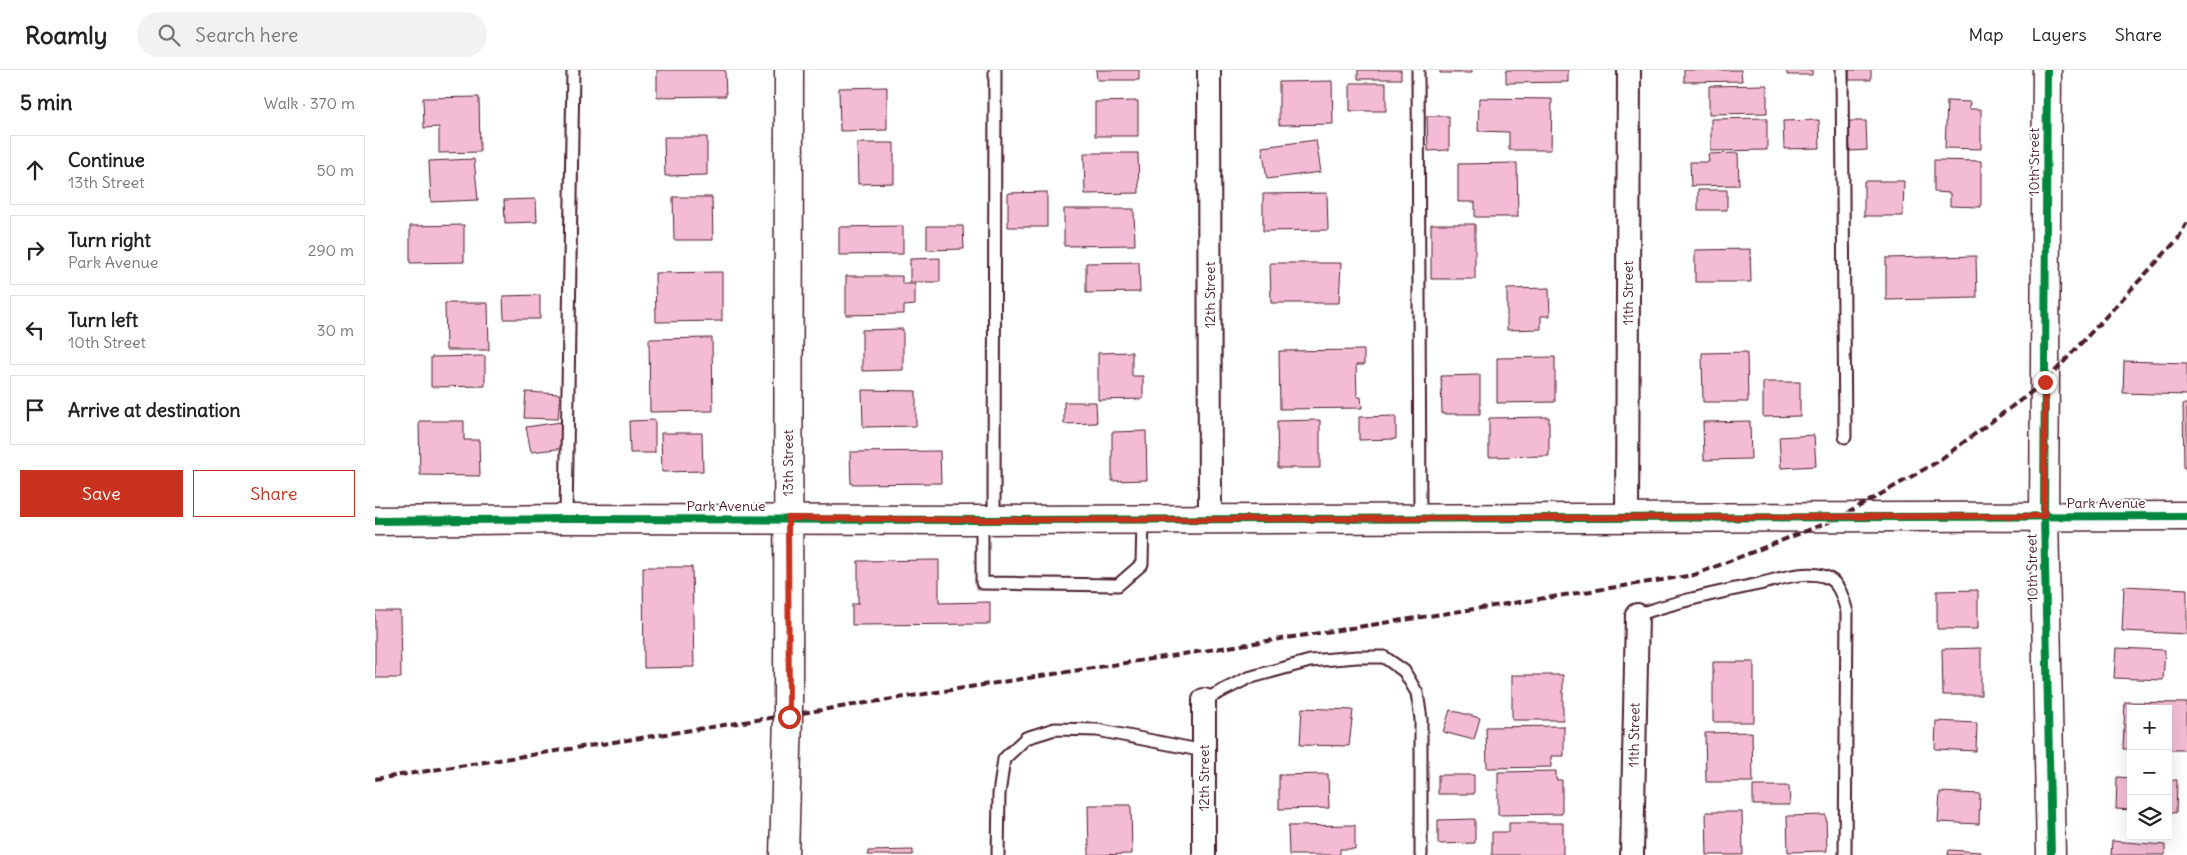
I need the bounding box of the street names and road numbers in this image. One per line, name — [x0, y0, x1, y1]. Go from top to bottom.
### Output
street label: 10th Street — [2025, 128, 2043, 196]
street label: 11th Street — [1619, 260, 1637, 325]
street label: 12th Street — [1201, 261, 1219, 328]
street label: 13th Street — [779, 429, 797, 497]
street label: Park Avenue — [2066, 494, 2146, 512]
street label: Park Avenue — [686, 497, 766, 515]
street label: 10th Street — [2022, 533, 2042, 602]
street label: 11th Street — [1624, 702, 1644, 767]
street label: 12th Street — [1195, 744, 1213, 811]

